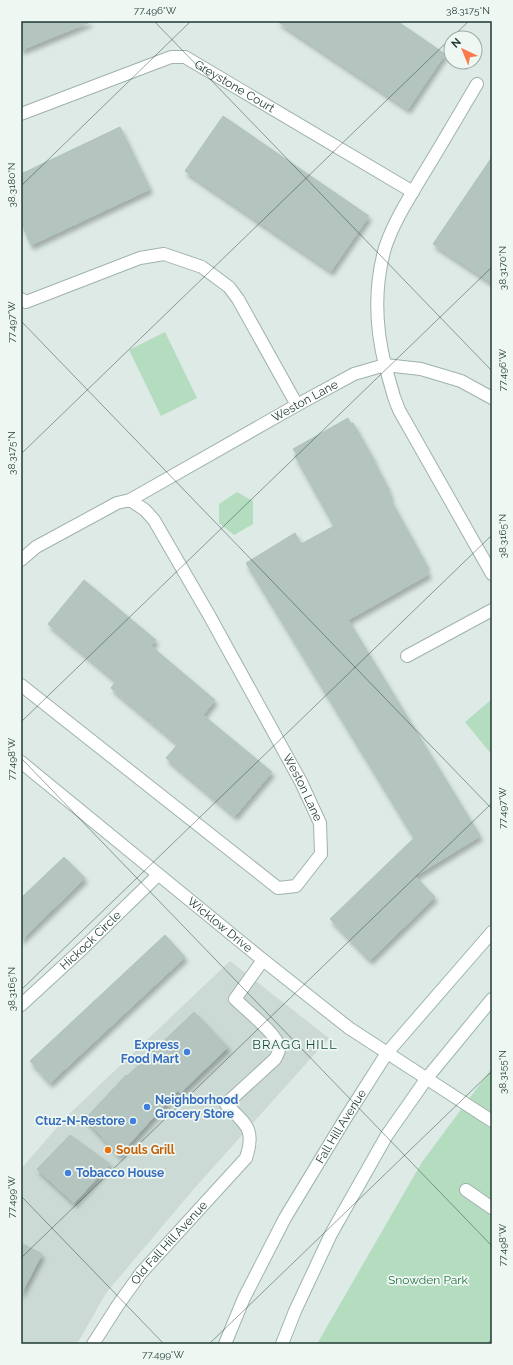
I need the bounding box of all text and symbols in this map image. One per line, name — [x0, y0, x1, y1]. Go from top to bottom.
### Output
text: 77.496°W — [134, 5, 177, 16]
text: 38.3175°N — [446, 5, 490, 16]
north arrow — [443, 30, 483, 70]
text: N — [449, 36, 464, 51]
street label: Greystone Court — [192, 57, 277, 115]
text: 38.3180°N — [6, 162, 17, 208]
text: 38.3170°N — [497, 246, 508, 290]
text: 77.497°W — [6, 301, 17, 343]
text: 77.496°W — [497, 348, 508, 391]
street label: Weston Lane — [269, 377, 340, 425]
text: 38.3175°N — [6, 431, 17, 475]
text: 38.3165°N — [497, 514, 508, 558]
text: 77.498°W — [6, 737, 17, 780]
street label: Weston Lane — [280, 752, 325, 823]
text: 77.497°W — [497, 787, 508, 829]
street label: Wicklow Drive — [185, 894, 255, 955]
street label: Hickock Circle — [57, 908, 124, 973]
text: 38.3165°N — [6, 967, 17, 1011]
district label: BRAGG HILL — [252, 1037, 338, 1052]
place label: Express Food Mart — [121, 1038, 179, 1066]
marker: Express Food Mart — [182, 1047, 192, 1057]
text: 38.3155°N — [497, 1050, 508, 1094]
street label: Fall Hill Avenue — [313, 1087, 369, 1166]
place label: Neighborhood Grocery Store — [155, 1093, 238, 1121]
marker: Neighborhood Grocery Store — [142, 1102, 152, 1112]
place label: Ctuz-N-Restore — [35, 1114, 125, 1128]
marker: Ctuz-N-Restore — [128, 1116, 138, 1126]
place label: Souls Grill — [116, 1143, 175, 1157]
marker: Souls Grill — [103, 1145, 113, 1155]
place label: Tobacco House — [76, 1166, 164, 1180]
marker: Tobacco House — [63, 1168, 73, 1178]
text: 77.499°W — [6, 1176, 17, 1218]
street label: Old Fall Hill Avenue — [128, 1198, 210, 1287]
text: 77.498°W — [497, 1223, 508, 1266]
park label: Snowden Park — [388, 1273, 469, 1287]
text: 77.499°W — [142, 1349, 184, 1360]

